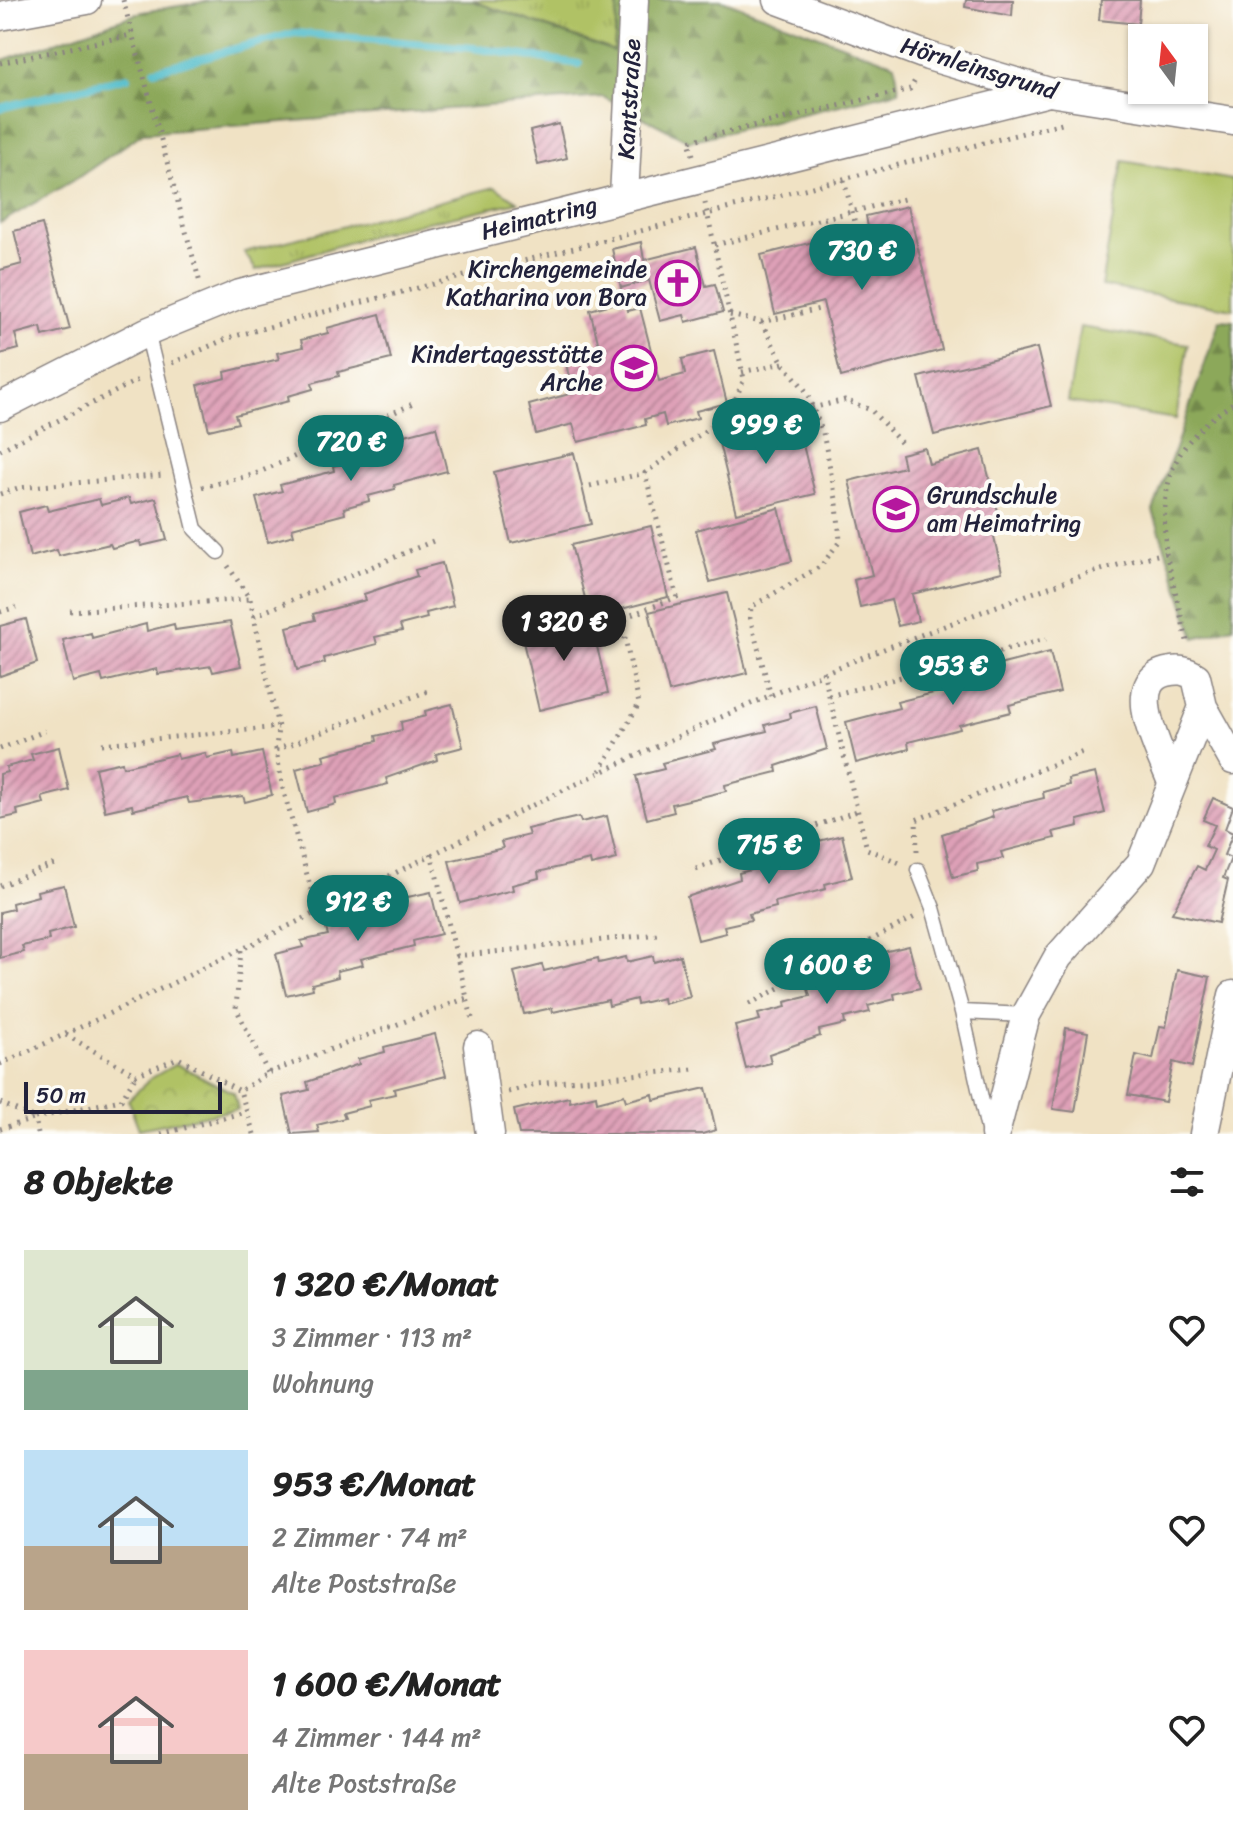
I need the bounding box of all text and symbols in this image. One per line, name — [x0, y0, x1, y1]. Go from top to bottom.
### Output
street label: Hörnleinsgrund — [895, 24, 1064, 112]
north arrow — [1128, 24, 1208, 104]
map controls — [1128, 24, 1208, 104]
street label: Kantstraße — [605, 37, 653, 160]
street label: Heimatring — [476, 183, 602, 253]
pin: 730 € — [806, 224, 918, 292]
text: 730 € — [827, 227, 897, 273]
place label: Kirchengemeinde Katharina von Bora — [446, 248, 647, 318]
church icon: Kirchengemeinde Katharina von Bora — [654, 259, 702, 307]
place label: Kindertagesstätte Arche — [411, 333, 603, 403]
school or university icon: Kindertagesstätte Arche — [610, 344, 658, 392]
pin: 999 € — [710, 398, 822, 466]
text: 999 € — [730, 401, 802, 447]
pin: 720 € — [295, 415, 407, 483]
text: 720 € — [316, 418, 386, 464]
place label: Grundschule am Heimatring — [927, 474, 1081, 544]
school or university icon: Grundschule am Heimatring — [872, 485, 920, 533]
pin: 1 320 € — [490, 595, 638, 663]
text: 1 320 € — [520, 598, 608, 644]
pin: 953 € — [897, 639, 1009, 707]
text: 953 € — [918, 642, 988, 688]
pin: 715 € — [713, 818, 825, 886]
text: 715 € — [736, 821, 802, 867]
pin: 912 € — [302, 875, 414, 943]
text: 912 € — [325, 878, 391, 924]
pin: 1 600 € — [753, 938, 901, 1006]
text: 1 600 € — [782, 941, 872, 987]
text: 50 m — [36, 1076, 86, 1115]
scale bar — [24, 1078, 222, 1114]
text: 8 Objekte — [24, 1152, 173, 1212]
icon: filters — [1165, 1160, 1209, 1204]
text: 1 320 €/Monat — [272, 1254, 499, 1314]
icon: home — [88, 1282, 184, 1378]
icon: heart — [1165, 1308, 1209, 1352]
text: 3 Zimmer · 113 m² — [272, 1314, 472, 1360]
text: Wohnung — [272, 1360, 374, 1406]
text: 953 €/Monat — [272, 1454, 476, 1514]
icon: home — [88, 1482, 184, 1578]
icon: heart — [1165, 1508, 1209, 1552]
text: 2 Zimmer · 74 m² — [272, 1514, 468, 1560]
text: Alte Poststraße — [272, 1560, 456, 1606]
text: 1 600 €/Monat — [272, 1654, 501, 1714]
icon: home — [88, 1682, 184, 1778]
icon: heart — [1165, 1708, 1209, 1752]
text: 4 Zimmer · 144 m² — [272, 1714, 481, 1760]
text: Alte Poststraße — [272, 1760, 456, 1806]

